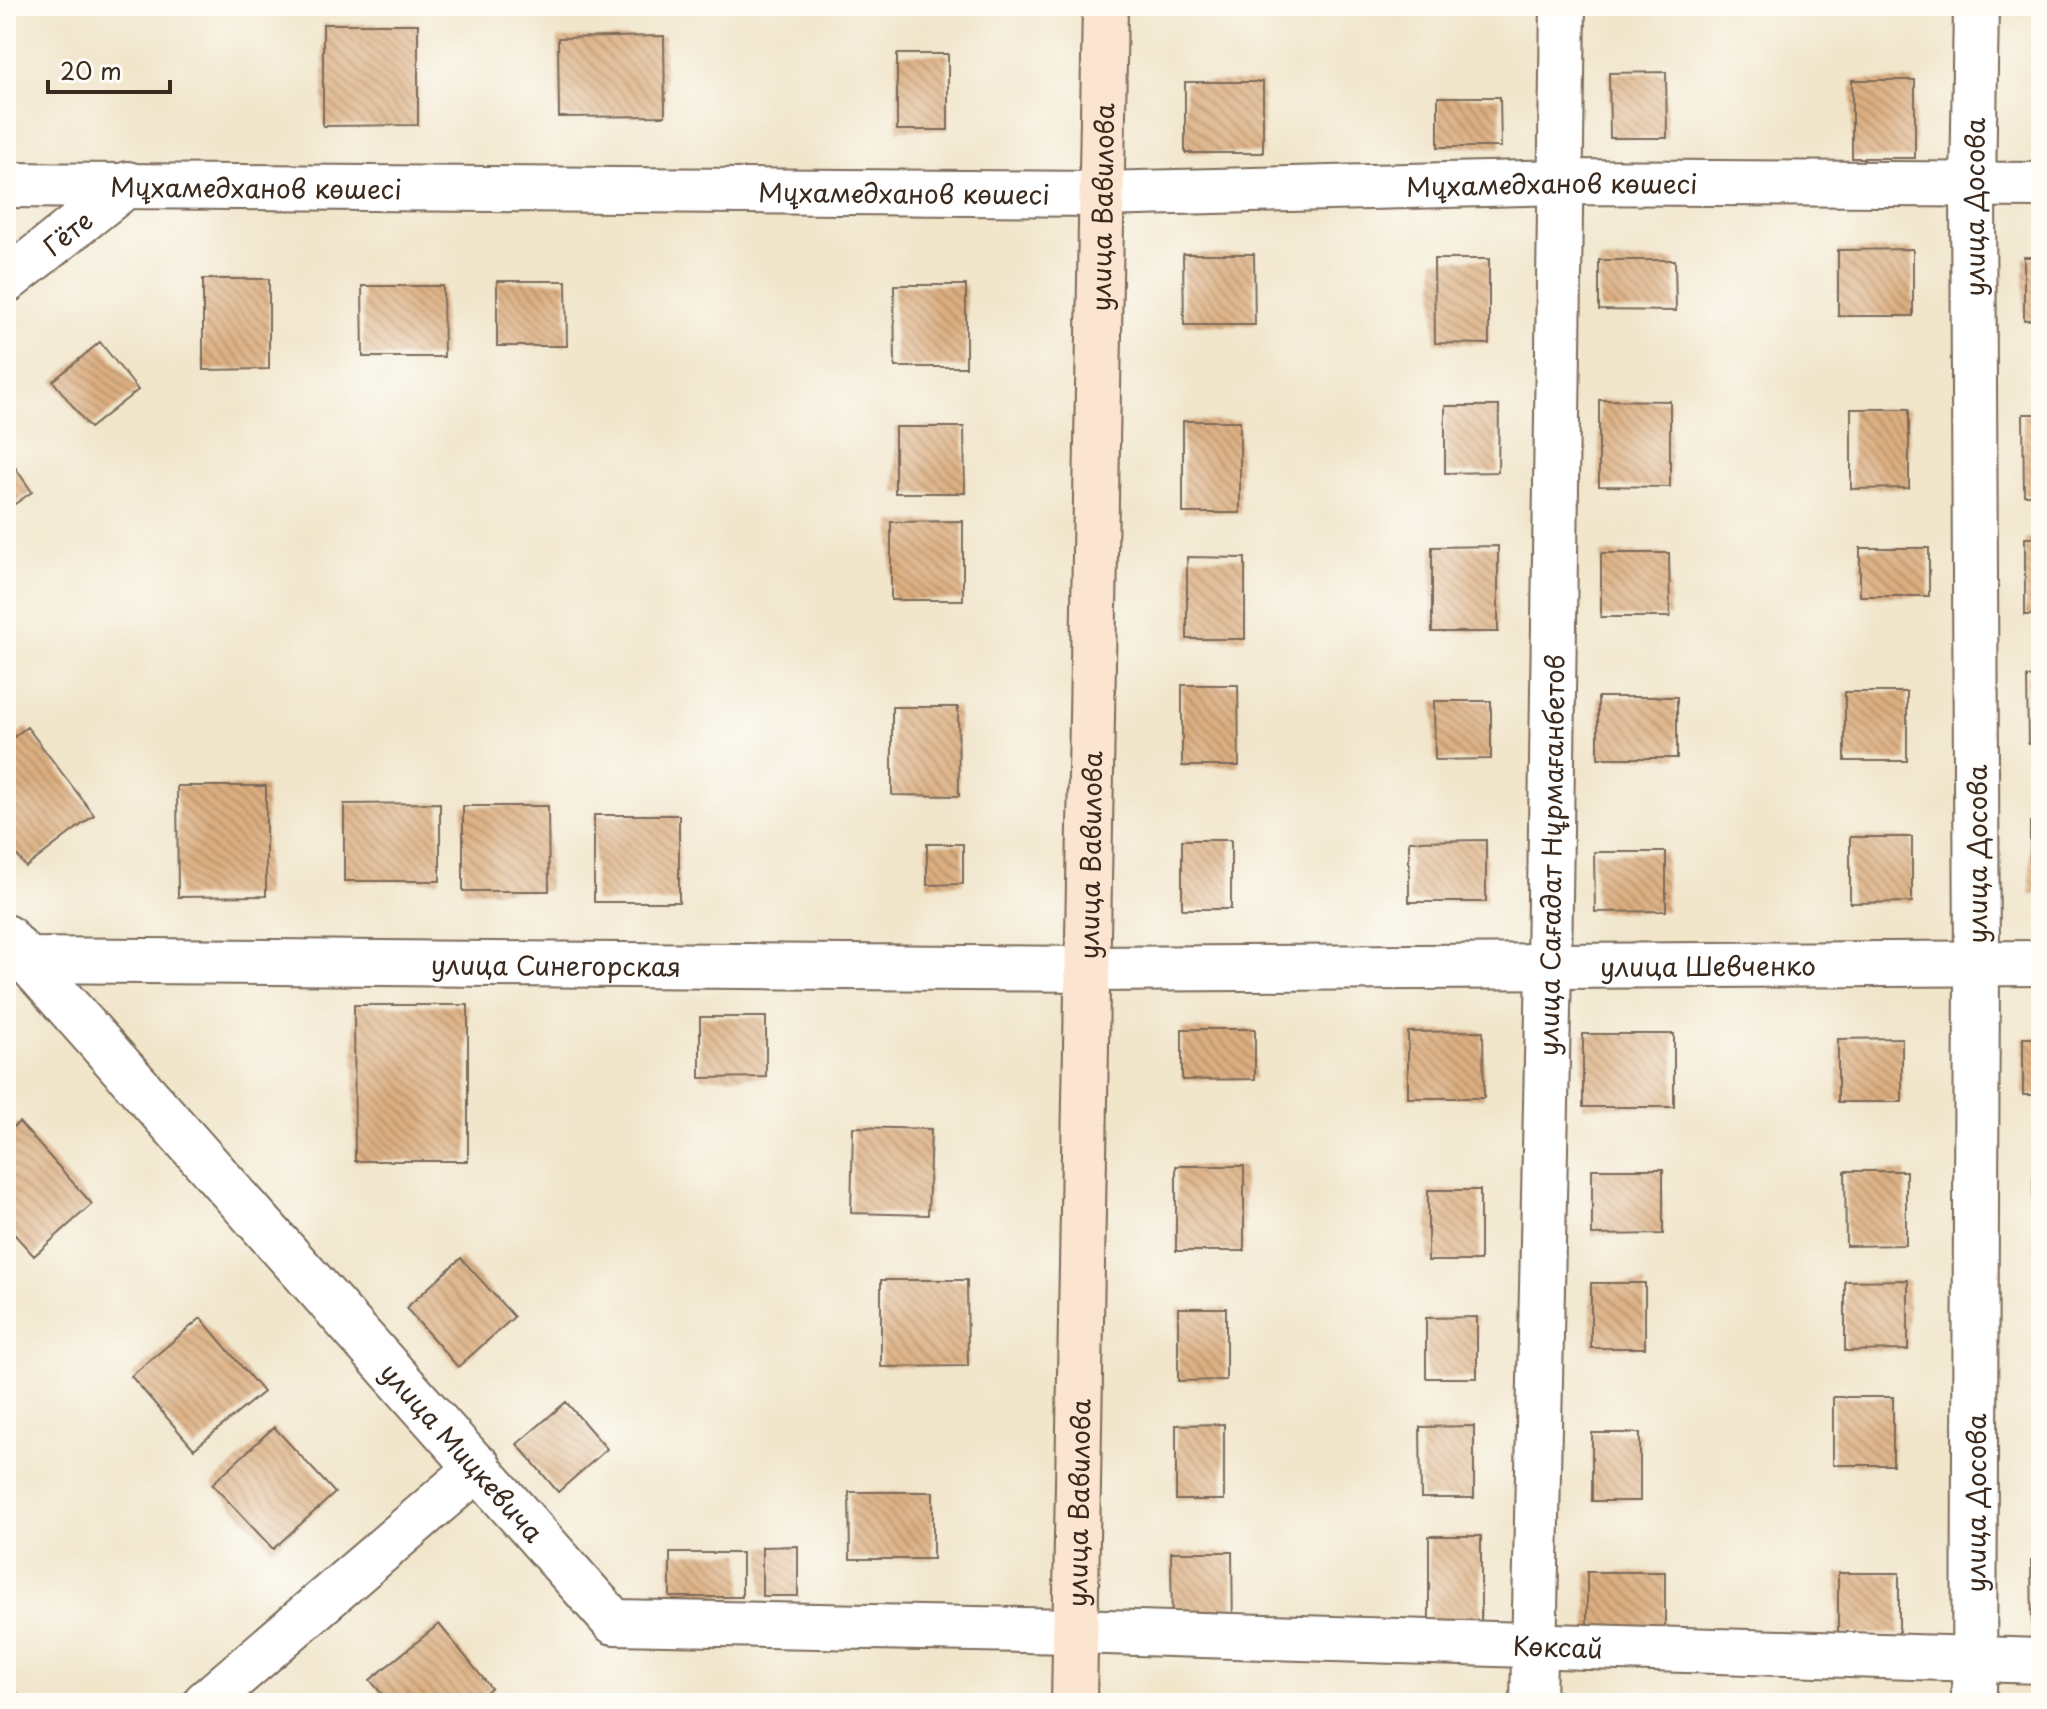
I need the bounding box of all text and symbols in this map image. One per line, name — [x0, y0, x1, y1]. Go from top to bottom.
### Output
scale bar — [48, 44, 170, 94]
text: 20 m — [60, 52, 122, 88]
street label: улица Вавилова — [1080, 102, 1123, 312]
street label: улица Досова — [1953, 116, 1994, 297]
street label: Мұхамедханов көшесі — [1406, 162, 1698, 206]
street label: Мұхамедханов көшесі — [110, 166, 402, 208]
street label: Мұхамедханов көшесі — [758, 172, 1050, 213]
street label: Гёте — [34, 200, 100, 265]
street label: улица Сағадат Нұрмағанбетов — [1528, 654, 1573, 1056]
street label: улица Вавилова — [1068, 750, 1111, 960]
street label: улица Досова — [1957, 764, 1996, 943]
street label: улица Синегорская — [431, 944, 681, 985]
street label: улица Шевченко — [1600, 945, 1816, 985]
street label: улица Мицкевича — [372, 1353, 554, 1551]
street label: улица Вавилова — [1056, 1398, 1099, 1607]
street label: улица Досова — [1955, 1413, 1995, 1593]
street label: Көксай — [1512, 1625, 1603, 1667]

